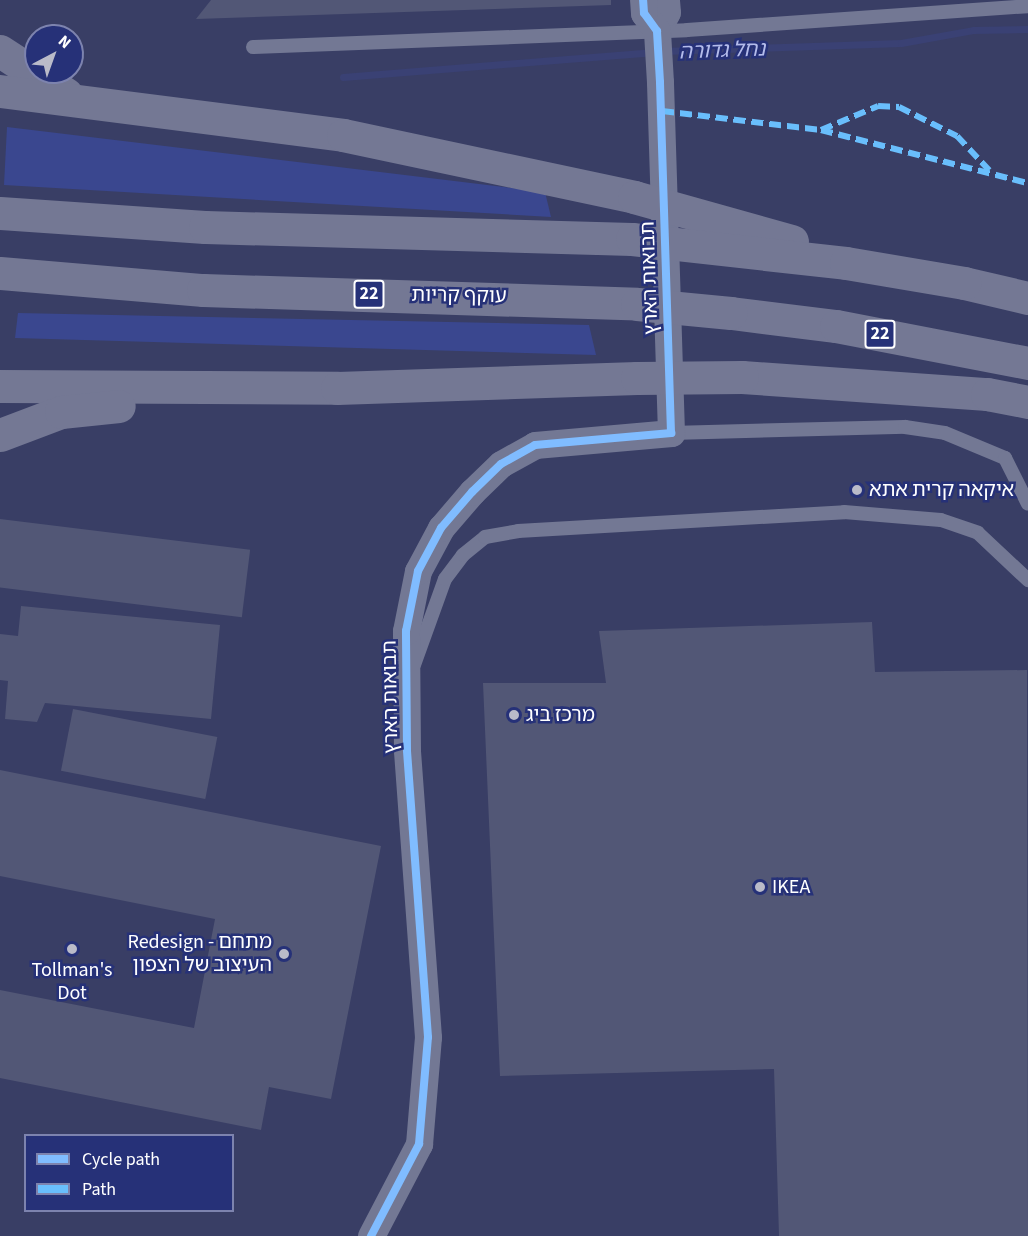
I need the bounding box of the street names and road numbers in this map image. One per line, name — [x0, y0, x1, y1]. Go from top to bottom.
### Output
street label: תבואות הארץ — [636, 221, 664, 335]
road number: 22 — [352, 279, 386, 309]
street label: עוקף קריות — [411, 283, 507, 309]
road number: 22 — [864, 319, 896, 349]
street label: תבואות הארץ — [378, 640, 404, 754]

